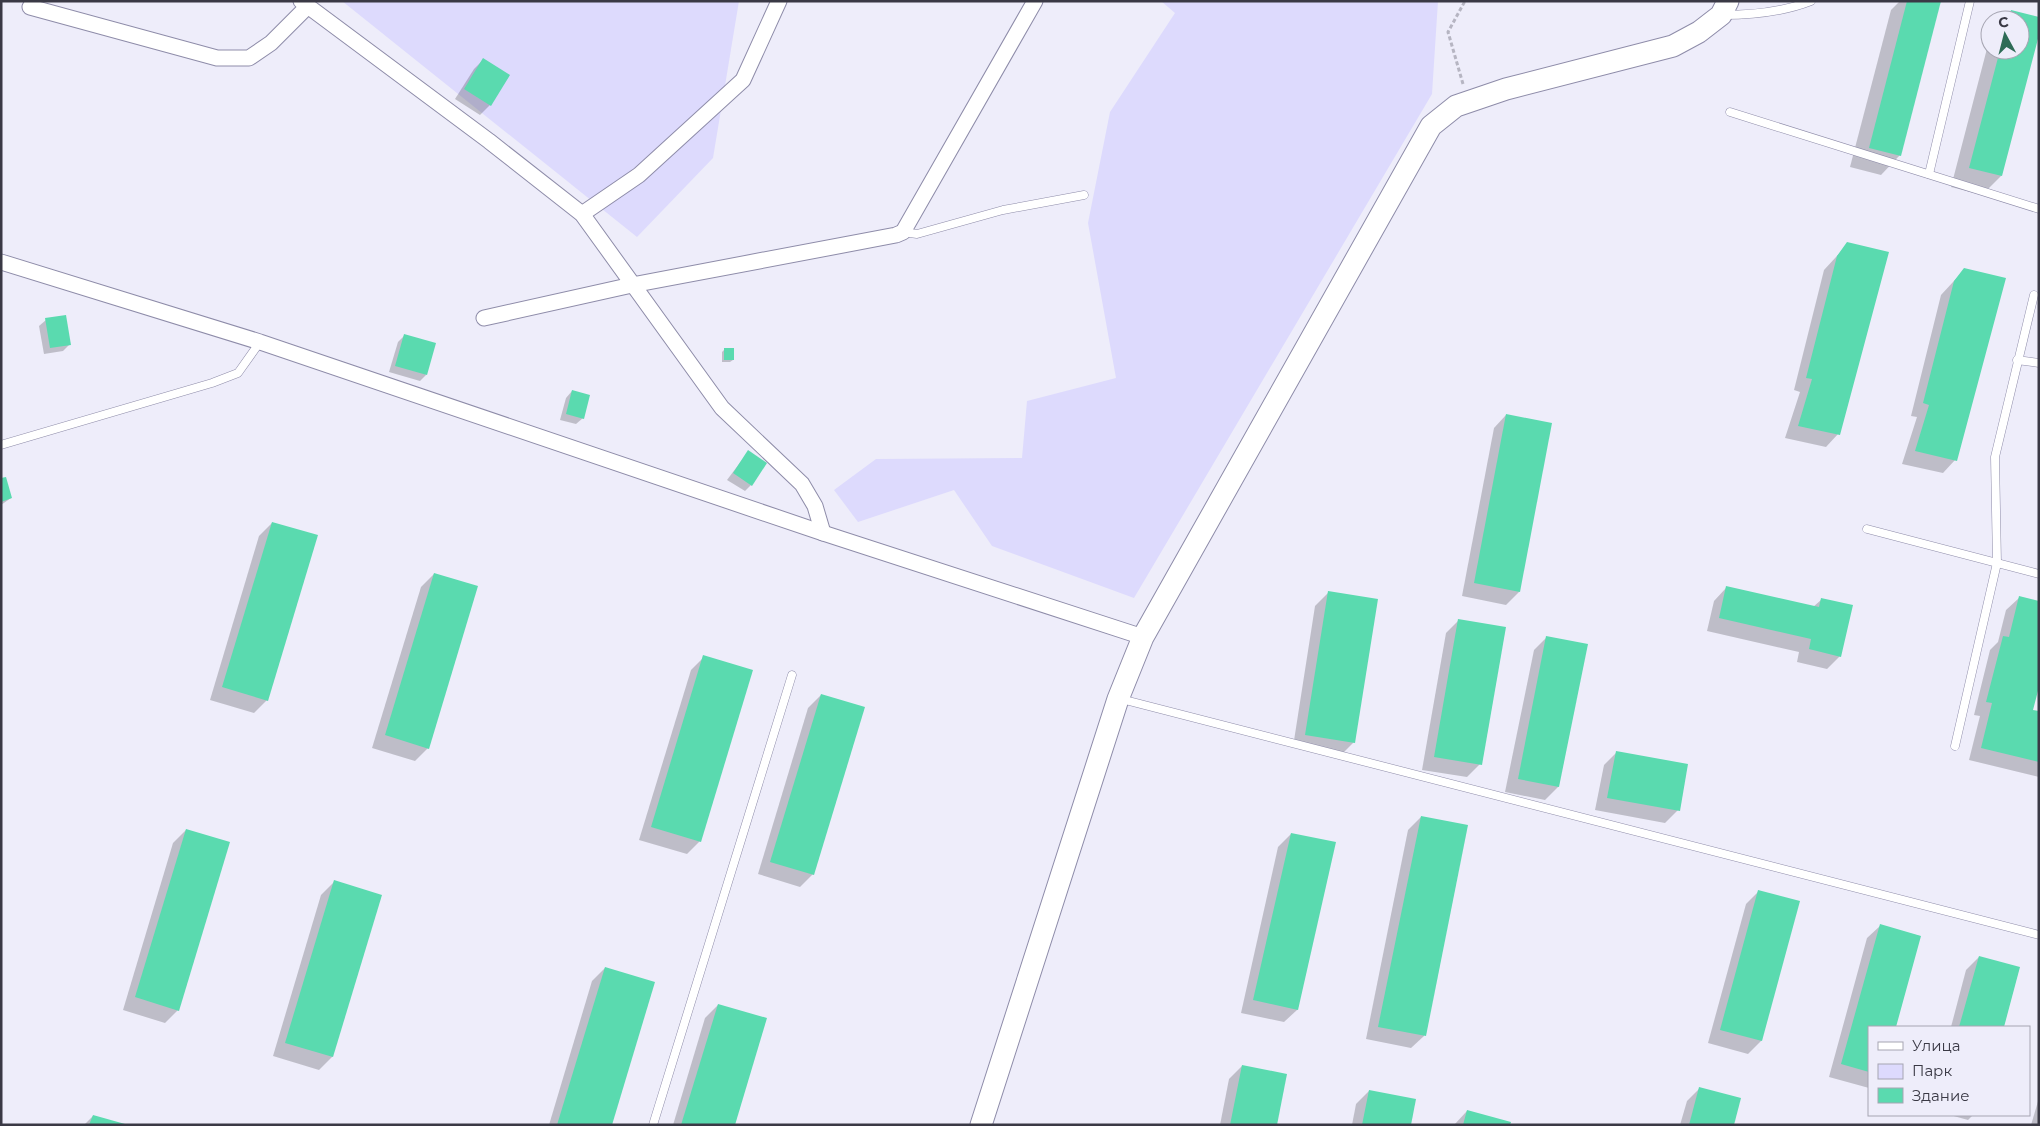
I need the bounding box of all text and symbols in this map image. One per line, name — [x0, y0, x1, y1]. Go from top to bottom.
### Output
north arrow — [1980, 10, 2030, 60]
text: С — [1997, 13, 2010, 32]
legend — [1868, 1026, 2030, 1116]
text: Улица — [1912, 1036, 1960, 1055]
text: Парк — [1912, 1061, 1952, 1080]
text: Здание — [1912, 1086, 1970, 1105]

